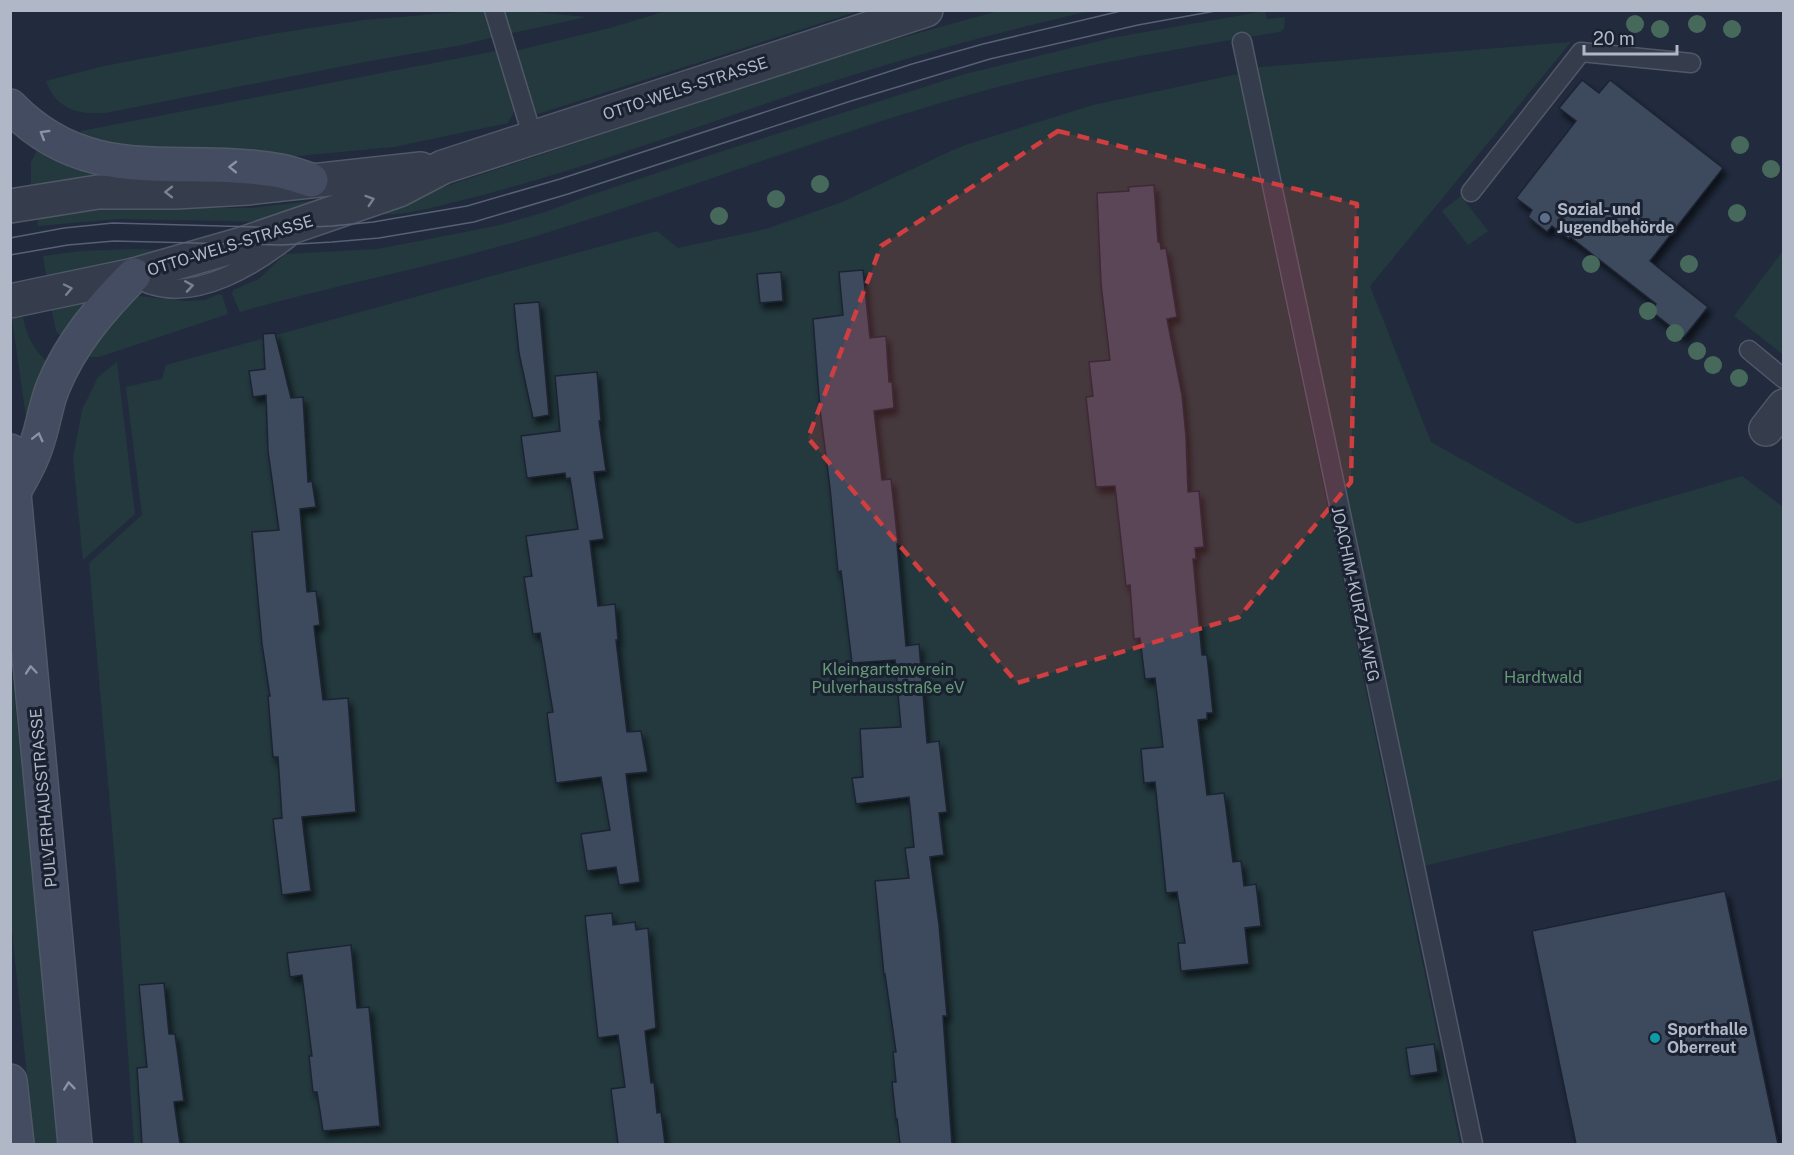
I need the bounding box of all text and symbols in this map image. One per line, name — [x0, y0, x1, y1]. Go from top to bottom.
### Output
scale bar — [1584, 18, 1677, 56]
text: 20 m — [1593, 28, 1635, 49]
street label: OTTO-WELS-STRASSE — [600, 53, 770, 124]
one-way arrow — [40, 130, 50, 141]
one-way arrow — [229, 160, 238, 173]
one-way arrow — [165, 186, 174, 198]
one-way arrow — [364, 195, 375, 207]
place label: Sozial- und Jugendbehörde — [1557, 200, 1674, 237]
street label: OTTO-WELS-STRASSE — [145, 211, 315, 280]
marker: Sozial- und Jugendbehörde — [1538, 211, 1552, 225]
one-way arrow — [184, 281, 194, 293]
one-way arrow — [62, 283, 72, 296]
one-way arrow — [31, 432, 44, 442]
street label: JOACHIM-KURZAJ-WEG — [1328, 505, 1383, 683]
park label: Kleingartenverein Pulverhausstraße eV — [812, 660, 965, 697]
one-way arrow — [25, 666, 38, 675]
park label: Hardtwald — [1504, 668, 1582, 687]
street label: PULVERHAUSSTRASSE — [26, 708, 61, 888]
place label: Sporthalle Oberreut — [1667, 1020, 1748, 1057]
marker: Sporthalle Oberreut — [1648, 1031, 1662, 1045]
one-way arrow — [63, 1082, 76, 1091]

